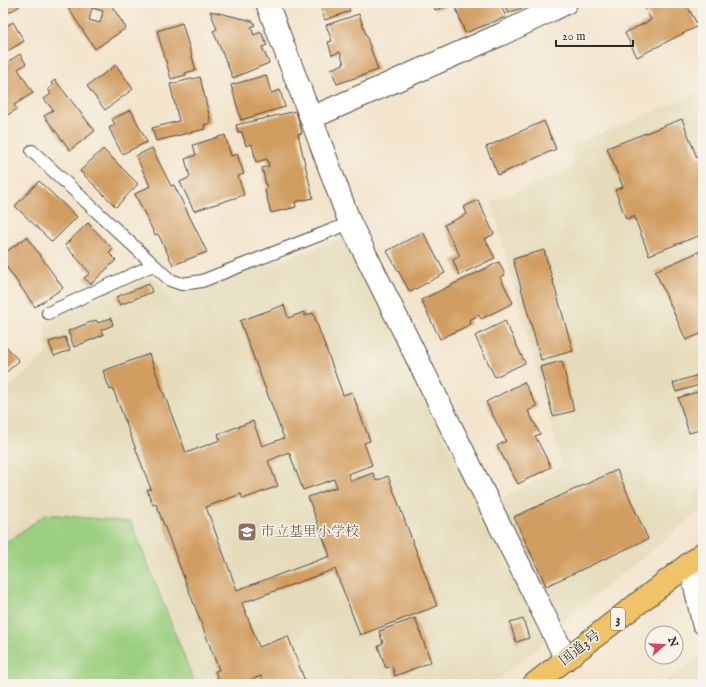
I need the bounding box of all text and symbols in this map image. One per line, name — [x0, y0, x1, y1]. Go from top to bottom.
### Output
scale bar — [556, 22, 633, 48]
text: 20 m — [562, 29, 585, 44]
school or university icon: 市立基里小学校 — [236, 521, 258, 543]
place label: 市立基里小学校 — [261, 523, 359, 541]
road number: 3 — [611, 608, 625, 630]
north arrow — [644, 625, 684, 665]
street label: 国道3号 — [556, 626, 604, 670]
text: N — [664, 634, 681, 649]

